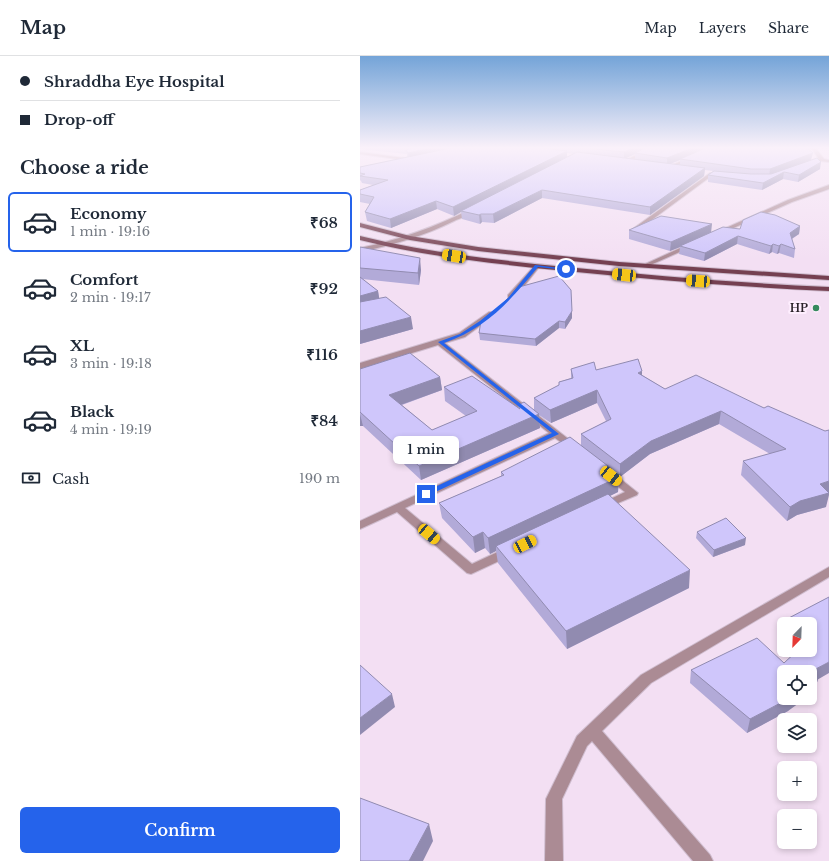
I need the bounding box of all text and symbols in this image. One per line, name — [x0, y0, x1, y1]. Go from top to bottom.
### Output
text: Map — [20, 16, 66, 39]
text: Map — [644, 19, 677, 37]
text: Layers — [699, 19, 746, 37]
text: Share — [768, 19, 809, 37]
text: Shraddha Eye Hospital — [44, 72, 225, 91]
text: Drop-off — [44, 110, 114, 129]
text: Choose a ride — [20, 157, 149, 179]
icon: car — [22, 204, 58, 240]
text: Economy — [70, 204, 147, 223]
text: ₹68 — [310, 213, 338, 232]
text: 1 min · 19:16 — [70, 223, 150, 240]
car — [441, 248, 467, 264]
route start — [557, 260, 575, 278]
car — [611, 268, 637, 282]
icon: car — [22, 270, 58, 306]
text: Comfort — [70, 270, 138, 289]
car — [686, 274, 710, 288]
text: ₹92 — [310, 279, 338, 298]
text: 2 min · 19:17 — [70, 289, 150, 306]
place label: HP — [790, 301, 808, 315]
marker: HP — [811, 303, 821, 313]
icon: car — [22, 336, 58, 372]
text: XL — [70, 336, 94, 355]
text: ₹116 — [306, 345, 338, 364]
text: 3 min · 19:18 — [70, 355, 152, 372]
icon: car — [22, 402, 58, 438]
text: Black — [70, 402, 114, 421]
text: ₹84 — [310, 411, 338, 430]
text: 4 min · 19:19 — [70, 421, 152, 438]
callout: 1 min — [393, 436, 459, 464]
text: 1 min — [407, 441, 445, 458]
car — [598, 464, 624, 488]
icon: cash — [20, 467, 42, 489]
text: Cash — [52, 469, 89, 488]
text: 190 m — [299, 470, 340, 487]
route end — [417, 485, 435, 503]
car — [416, 522, 442, 546]
car — [512, 533, 538, 555]
north arrow — [777, 617, 817, 657]
map controls — [777, 617, 817, 849]
button: locate — [777, 665, 817, 705]
button: layers — [777, 713, 817, 753]
button: + — [777, 761, 817, 801]
button: Confirm — [20, 807, 340, 853]
button: − — [777, 809, 817, 849]

